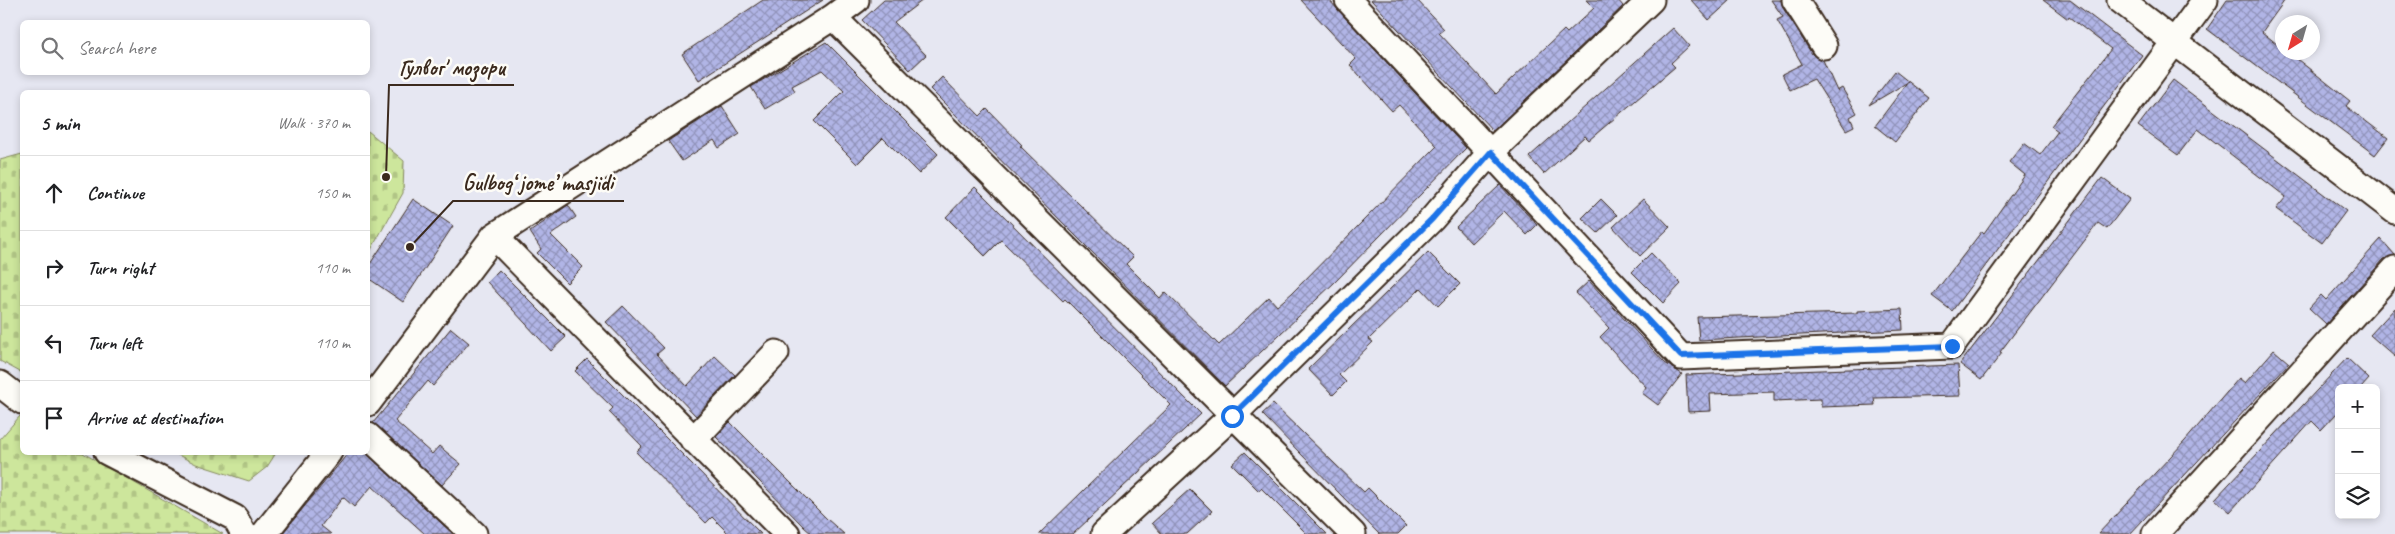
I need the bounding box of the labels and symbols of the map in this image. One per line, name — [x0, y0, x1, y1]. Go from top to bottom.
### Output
north arrow — [2275, 15, 2320, 60]
callout: Гулвог' мозори — [389, 48, 514, 85]
text: Гулвог' мозори — [399, 54, 507, 83]
callout: Gulbog‘ jome’ masjidi — [453, 164, 624, 201]
text: Gulbog‘ jome’ masjidi — [463, 169, 616, 197]
route end — [1941, 335, 1964, 358]
route start — [1221, 405, 1244, 428]

